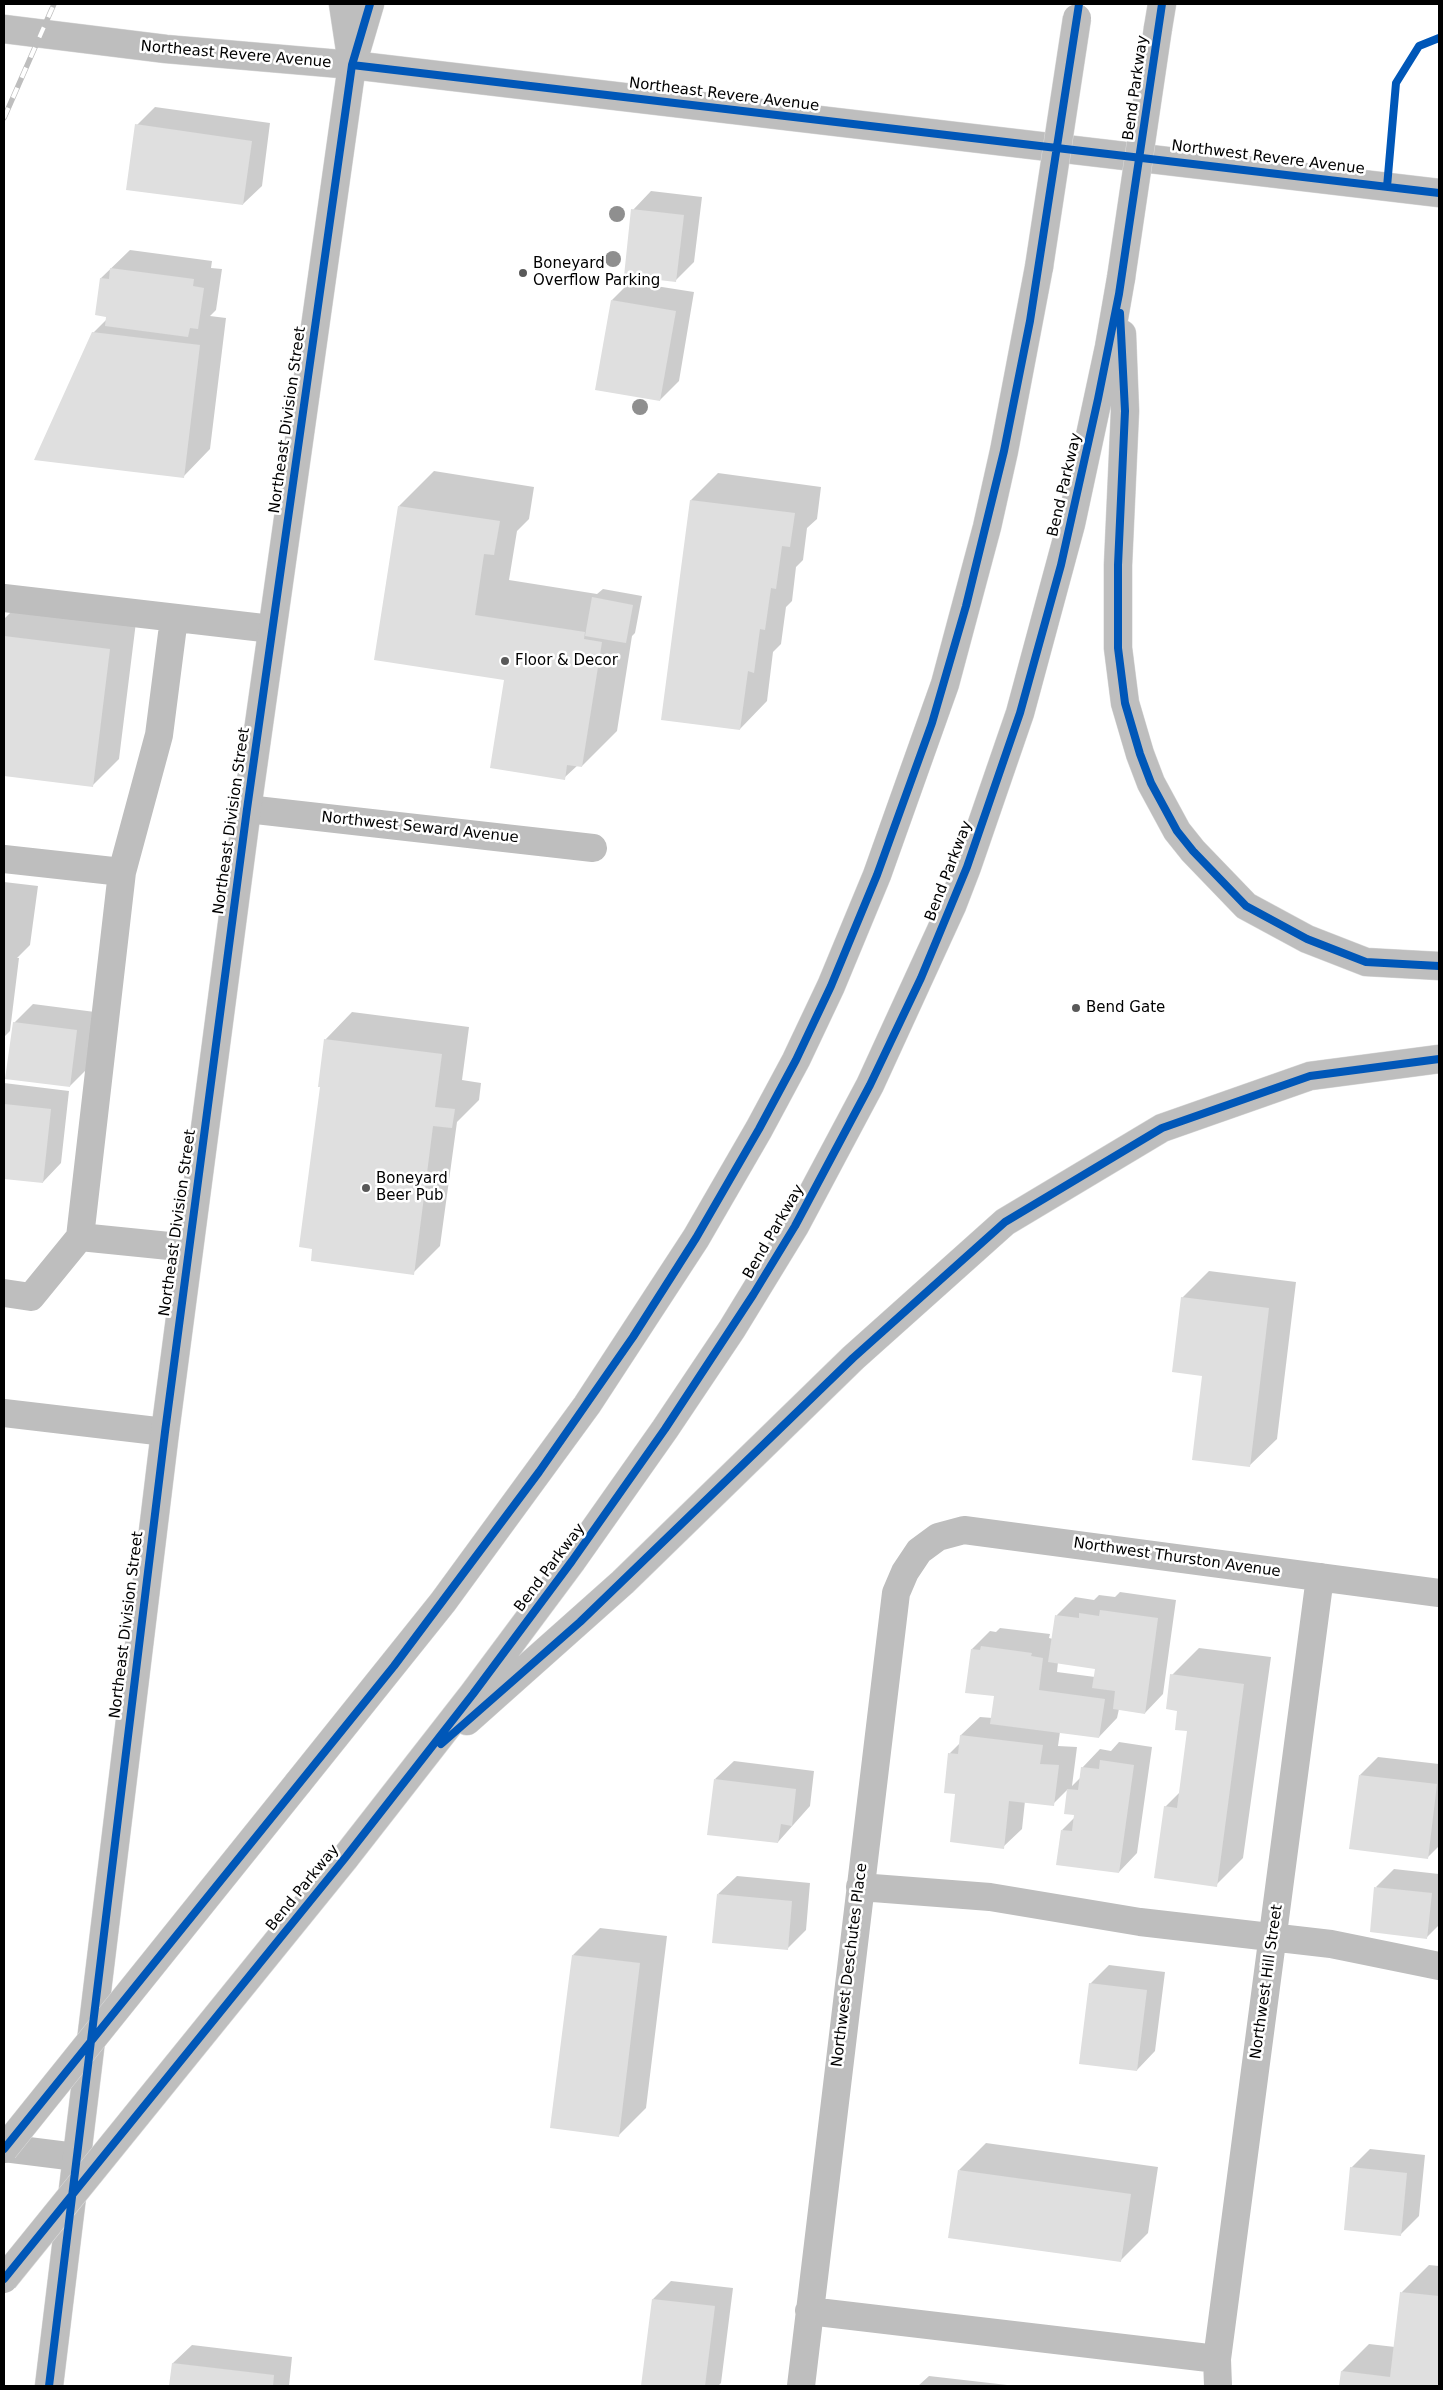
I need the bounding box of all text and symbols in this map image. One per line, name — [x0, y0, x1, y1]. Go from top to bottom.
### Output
street label: Bend Parkway — [1120, 34, 1152, 142]
street label: Northeast Revere Avenue — [140, 38, 332, 72]
street label: Northeast Revere Avenue — [628, 74, 820, 116]
street label: Northwest Revere Avenue — [1170, 137, 1366, 179]
place label: Boneyard Overflow Parking — [533, 255, 660, 290]
marker: Boneyard Overflow Parking — [517, 267, 529, 279]
street label: Northeast Division Street — [266, 325, 310, 515]
street label: Bend Parkway — [1044, 431, 1086, 539]
place label: Floor & Decor — [515, 652, 618, 670]
marker: Floor & Decor — [499, 655, 511, 667]
street label: Northeast Division Street — [210, 726, 254, 916]
street label: Northwest Seward Avenue — [321, 809, 519, 847]
street label: Bend Parkway — [922, 818, 976, 924]
place label: Bend Gate — [1086, 999, 1165, 1017]
marker: Bend Gate — [1070, 1002, 1082, 1014]
street label: Northeast Division Street — [156, 1128, 200, 1318]
place label: Boneyard Beer Pub — [376, 1170, 448, 1205]
marker: Boneyard Beer Pub — [360, 1182, 372, 1194]
street label: Bend Parkway — [740, 1182, 808, 1282]
street label: Bend Parkway — [511, 1520, 589, 1616]
street label: Northeast Division Street — [107, 1530, 147, 1720]
street label: Northwest Thurston Avenue — [1072, 1535, 1282, 1581]
street label: Bend Parkway — [263, 1841, 343, 1935]
street label: Northwest Deschutes Place — [829, 1862, 871, 2068]
street label: Northwest Hill Street — [1247, 1903, 1287, 2061]

